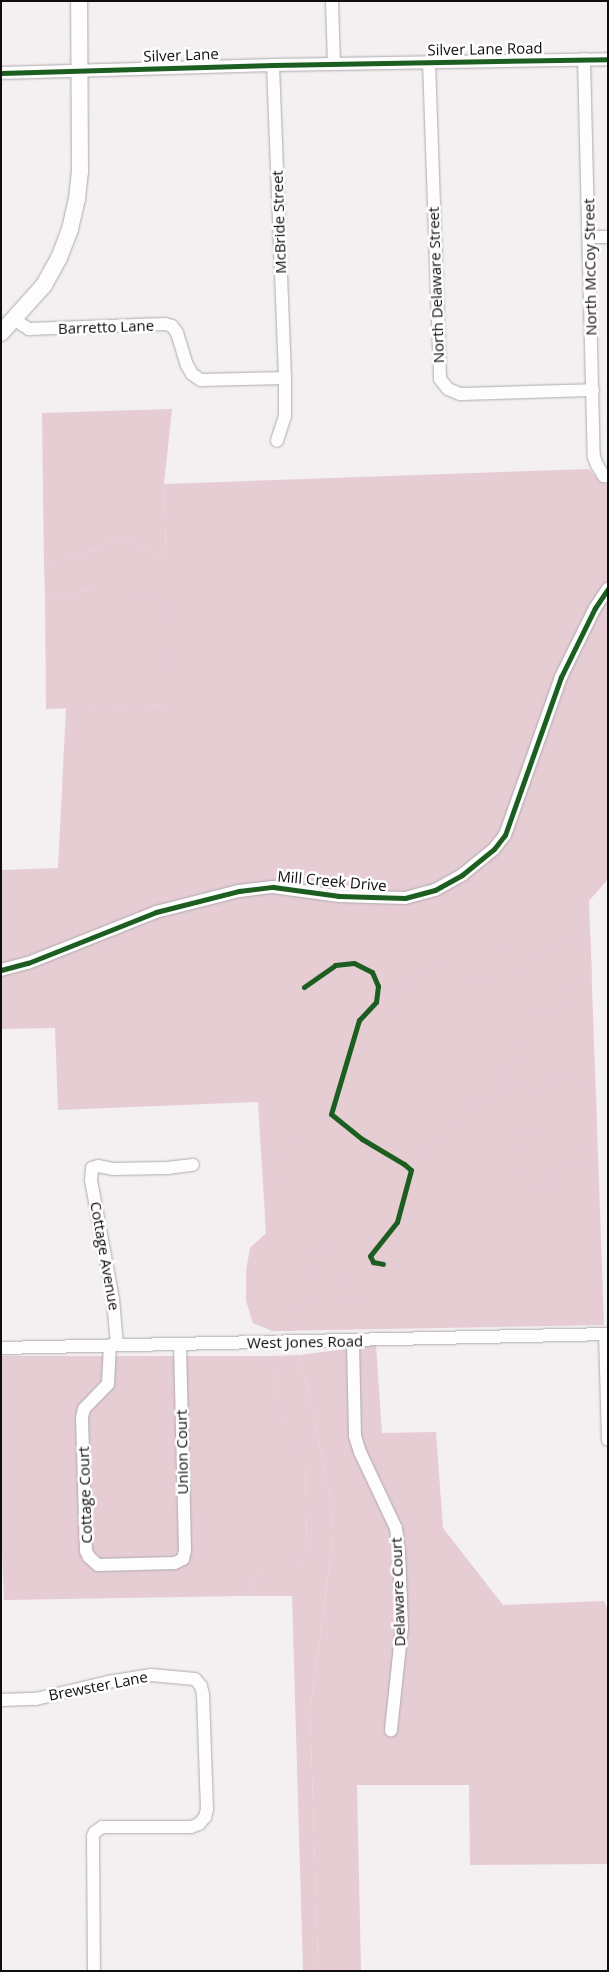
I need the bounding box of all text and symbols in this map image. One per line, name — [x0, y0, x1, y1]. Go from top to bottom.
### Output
street label: Silver Lane Road — [427, 39, 543, 59]
street label: Silver Lane — [143, 45, 219, 65]
street label: McBride Street — [268, 170, 290, 274]
street label: North McCoy Street — [580, 198, 600, 336]
street label: North Delaware Street — [424, 206, 448, 364]
street label: Barretto Lane — [58, 316, 154, 338]
street label: Mill Creek Drive — [277, 867, 387, 895]
street label: Cottage Avenue — [87, 1200, 123, 1312]
street label: West Jones Road — [247, 1332, 363, 1352]
street label: Union Court — [172, 1409, 192, 1495]
street label: Cottage Court — [74, 1446, 96, 1544]
street label: Delaware Court — [387, 1537, 409, 1647]
street label: Brewster Lane — [47, 1668, 149, 1704]

